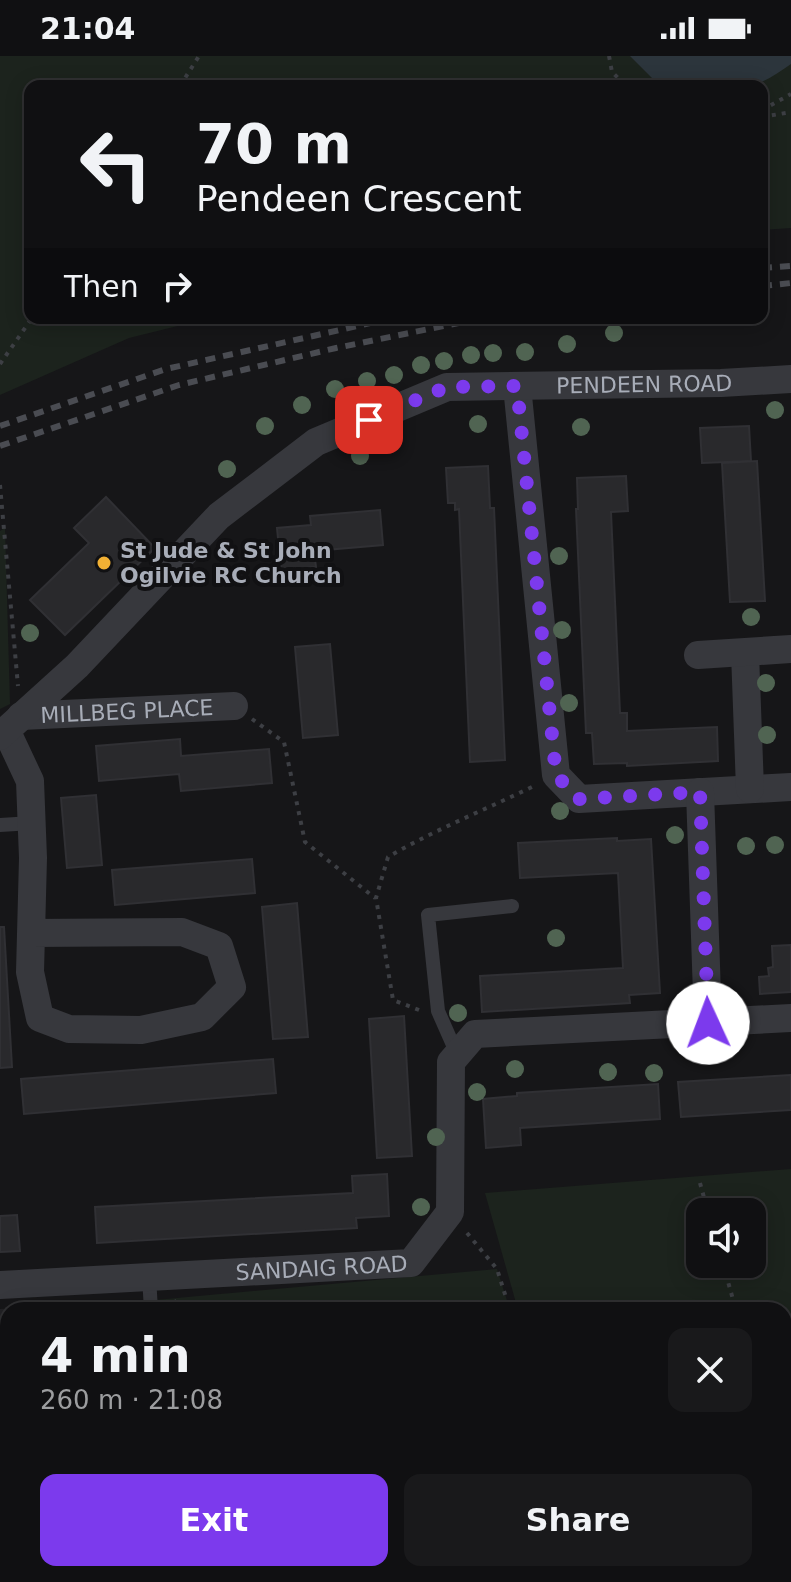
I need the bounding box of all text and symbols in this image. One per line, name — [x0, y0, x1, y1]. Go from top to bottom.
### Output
text: 21:04 — [40, 11, 136, 46]
text: 70 m — [196, 111, 352, 176]
icon: left — [64, 112, 168, 216]
text: Pendeen Crescent — [196, 178, 522, 219]
icon: right — [155, 264, 199, 308]
text: Then — [64, 269, 139, 304]
street label: PENDEEN ROAD — [556, 370, 733, 398]
pin — [335, 386, 403, 454]
icon: arrive — [347, 398, 391, 442]
place label: St Jude & St John Ogilvie RC Church — [120, 538, 342, 588]
marker: St Jude & St John Ogilvie RC Church — [95, 554, 113, 572]
street label: MILLBEG PLACE — [40, 694, 214, 728]
position arrow — [666, 981, 750, 1065]
map controls — [686, 1198, 766, 1278]
button: sound — [686, 1198, 766, 1278]
street label: SANDAIG ROAD — [235, 1251, 408, 1285]
text: 4 min — [40, 1327, 191, 1383]
button: close — [668, 1328, 752, 1412]
text: 260 m · 21:08 — [40, 1385, 223, 1415]
button: Exit — [40, 1474, 388, 1566]
button: Share — [404, 1474, 752, 1566]

